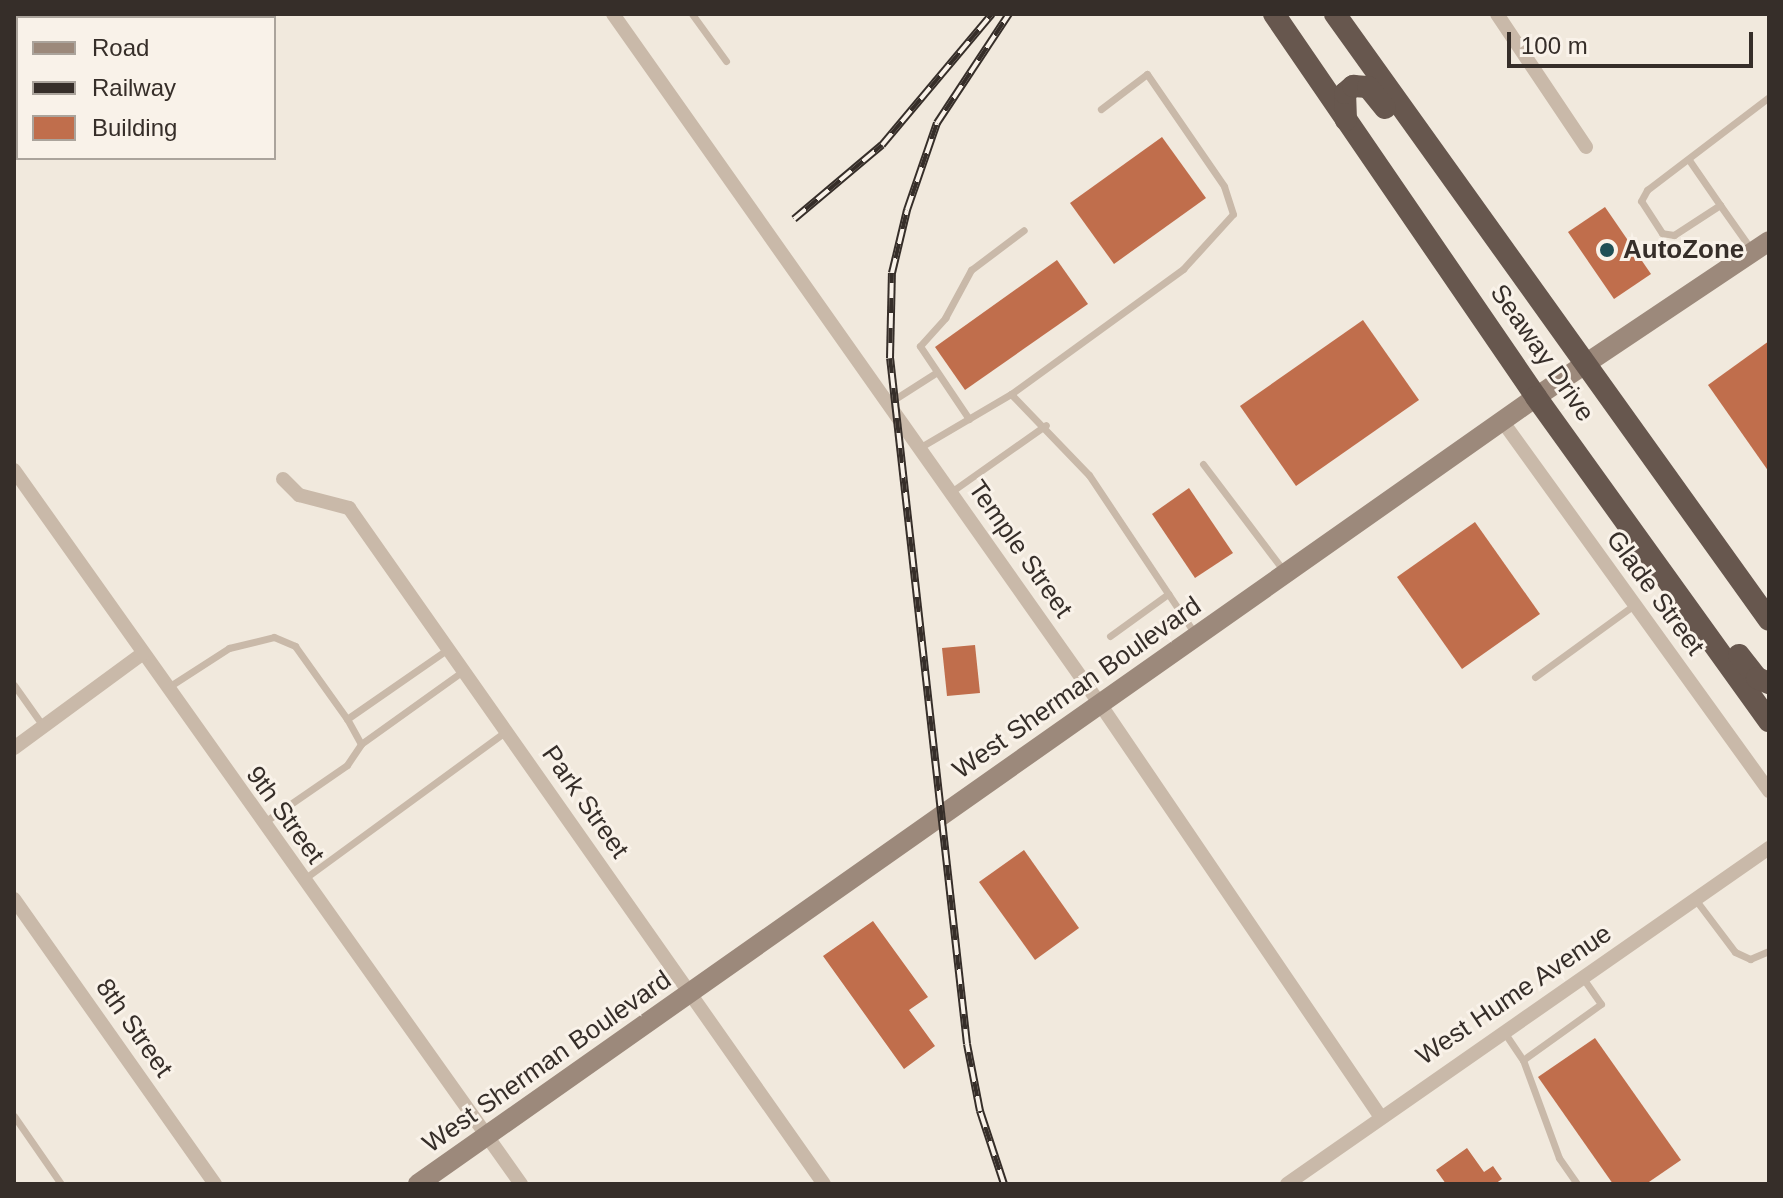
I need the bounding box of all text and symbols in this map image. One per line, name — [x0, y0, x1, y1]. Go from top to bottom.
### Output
legend — [16, 16, 276, 160]
scale bar — [1511, 16, 1757, 66]
text: 100 m — [1521, 32, 1588, 59]
text: Road — [92, 34, 149, 61]
text: Railway — [92, 74, 176, 101]
text: Building — [92, 114, 177, 141]
place label: AutoZone — [1623, 234, 1744, 266]
marker: AutoZone — [1598, 241, 1616, 259]
street label: Seaway Drive — [1483, 278, 1601, 428]
street label: Temple Street — [961, 474, 1079, 624]
street label: Glade Street — [1599, 525, 1711, 661]
street label: West Sherman Boulevard — [947, 590, 1207, 786]
street label: Park Street — [535, 740, 635, 864]
street label: 9th Street — [239, 760, 331, 870]
street label: West Hume Avenue — [1410, 918, 1618, 1072]
street label: West Sherman Boulevard — [417, 964, 677, 1160]
street label: 8th Street — [89, 973, 179, 1083]

